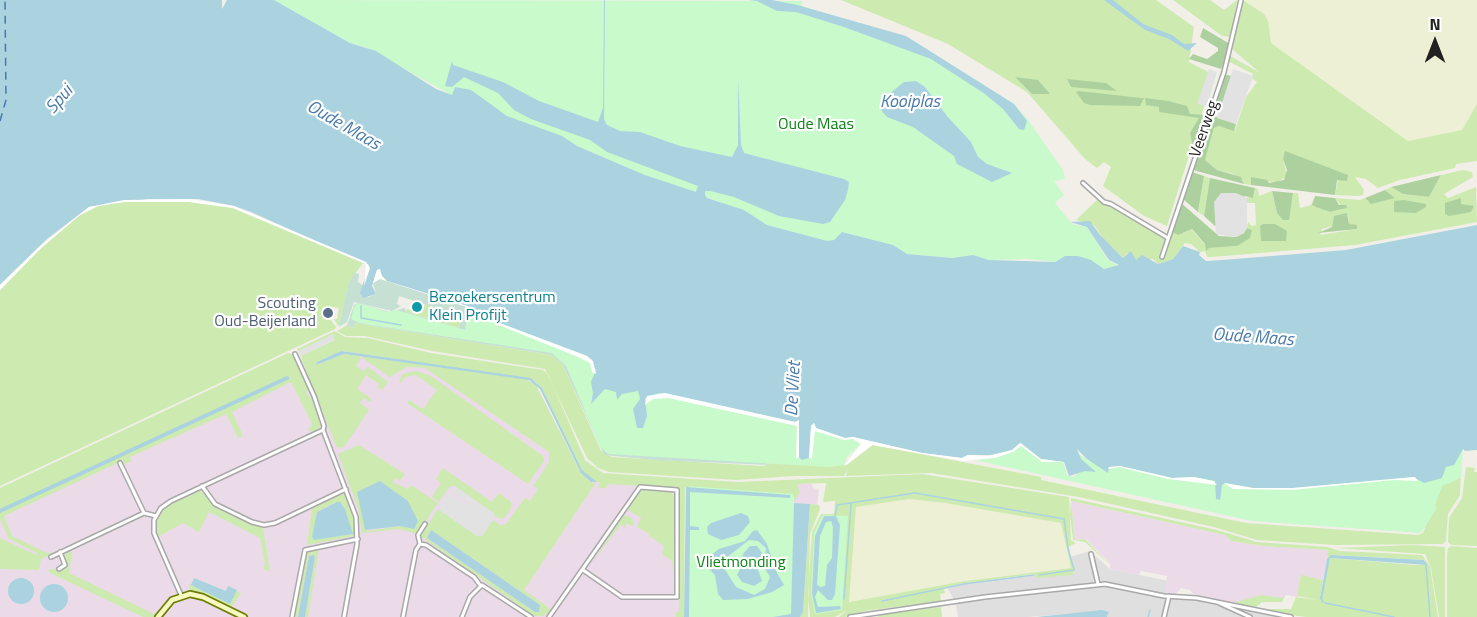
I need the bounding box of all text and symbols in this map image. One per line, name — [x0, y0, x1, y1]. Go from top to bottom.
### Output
north arrow — [1405, 12, 1465, 72]
text: N — [1429, 12, 1441, 36]
water label: Spui — [42, 81, 78, 119]
water label: Kooiplas — [880, 92, 940, 114]
water label: Oude Maas — [302, 96, 384, 156]
street label: Veerweg — [1186, 98, 1224, 160]
park label: Oude Maas — [778, 115, 854, 135]
place label: Bezoekerscentrum Klein Profijt — [429, 288, 556, 326]
place label: Scouting Oud-Beijerland — [214, 294, 316, 332]
marker: Bezoekerscentrum Klein Profijt — [410, 300, 424, 314]
marker: Scouting Oud-Beijerland — [321, 306, 335, 320]
water label: Oude Maas — [1212, 324, 1294, 352]
water label: De Vliet — [782, 361, 806, 417]
park label: Vlietmonding — [696, 553, 786, 573]

